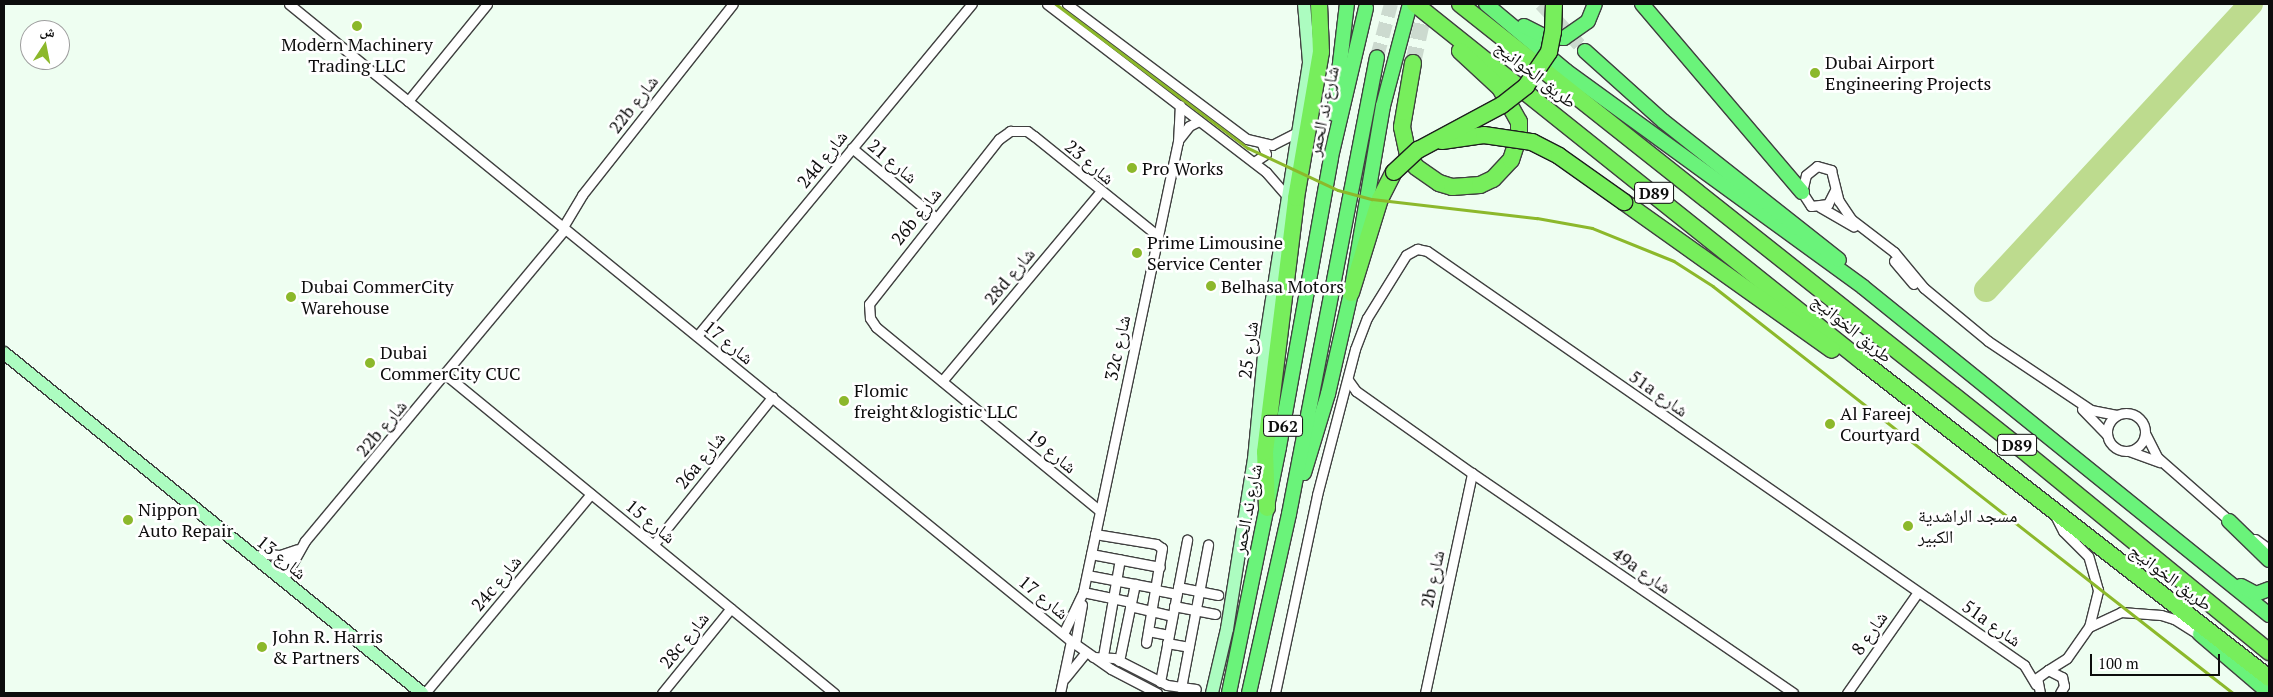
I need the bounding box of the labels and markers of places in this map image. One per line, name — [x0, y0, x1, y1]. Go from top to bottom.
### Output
marker: Modern Machinery Trading LLC — [351, 20, 363, 32]
place label: Modern Machinery Trading LLC — [281, 34, 433, 76]
place label: Dubai Airport Engineering Projects — [1825, 52, 1991, 94]
marker: Dubai Airport Engineering Projects — [1809, 67, 1821, 79]
place label: Pro Works — [1142, 157, 1224, 179]
marker: Pro Works — [1126, 162, 1138, 174]
place label: Prime Limousine Service Center — [1147, 232, 1283, 274]
marker: Prime Limousine Service Center — [1131, 247, 1143, 259]
place label: Belhasa Motors — [1221, 275, 1344, 297]
place label: Dubai CommerCity Warehouse — [301, 276, 454, 318]
marker: Belhasa Motors — [1205, 280, 1217, 292]
marker: Dubai CommerCity Warehouse — [285, 291, 297, 303]
place label: Dubai CommerCity CUC — [380, 342, 521, 384]
marker: Dubai CommerCity CUC — [364, 357, 376, 369]
place label: Flomic freight&logistic LLC — [854, 380, 1018, 422]
marker: Flomic freight&logistic LLC — [838, 395, 850, 407]
place label: Al Fareej Courtyard — [1840, 403, 1920, 446]
marker: Al Fareej Courtyard — [1824, 418, 1836, 430]
place label: Nippon Auto Repair — [138, 499, 233, 542]
place label: مسجد الراشدية الكبير — [1918, 505, 2017, 548]
marker: Nippon Auto Repair — [122, 514, 134, 526]
marker: مسجد الراشدية الكبير — [1902, 520, 1914, 532]
place label: John R. Harris & Partners — [272, 626, 384, 669]
marker: John R. Harris & Partners — [256, 641, 268, 653]

